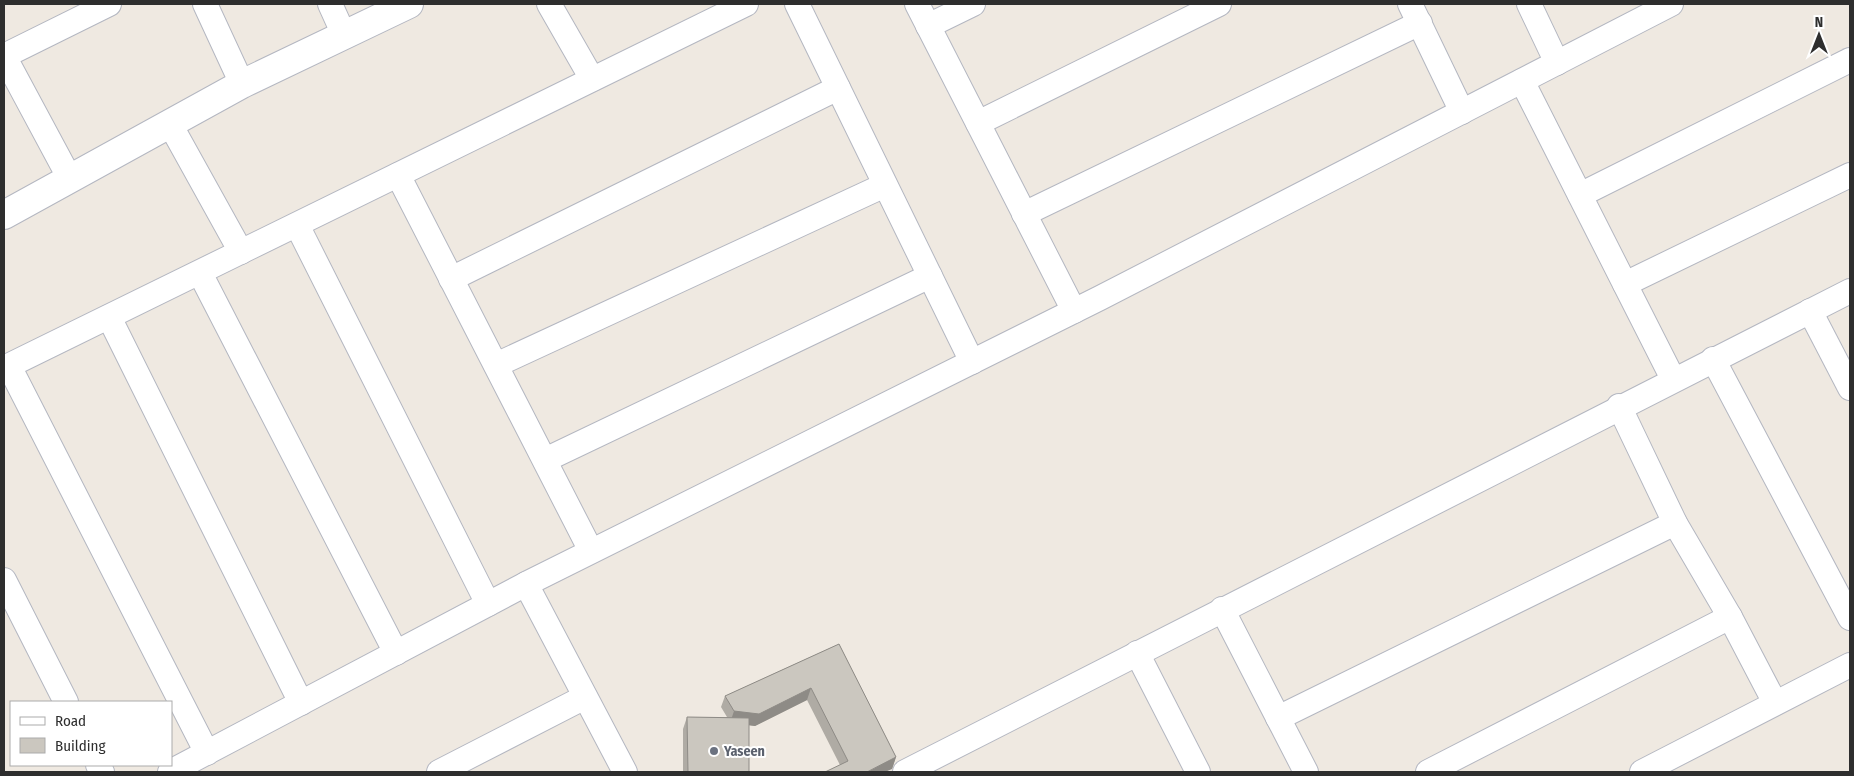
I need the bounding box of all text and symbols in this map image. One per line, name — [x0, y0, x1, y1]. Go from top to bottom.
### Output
north arrow — [1794, 10, 1844, 60]
text: N — [1815, 14, 1823, 31]
legend — [10, 701, 172, 766]
text: Road — [55, 712, 86, 730]
text: Building — [55, 737, 106, 755]
place label: Yaseen — [723, 743, 765, 760]
marker: Yaseen — [708, 745, 720, 757]

